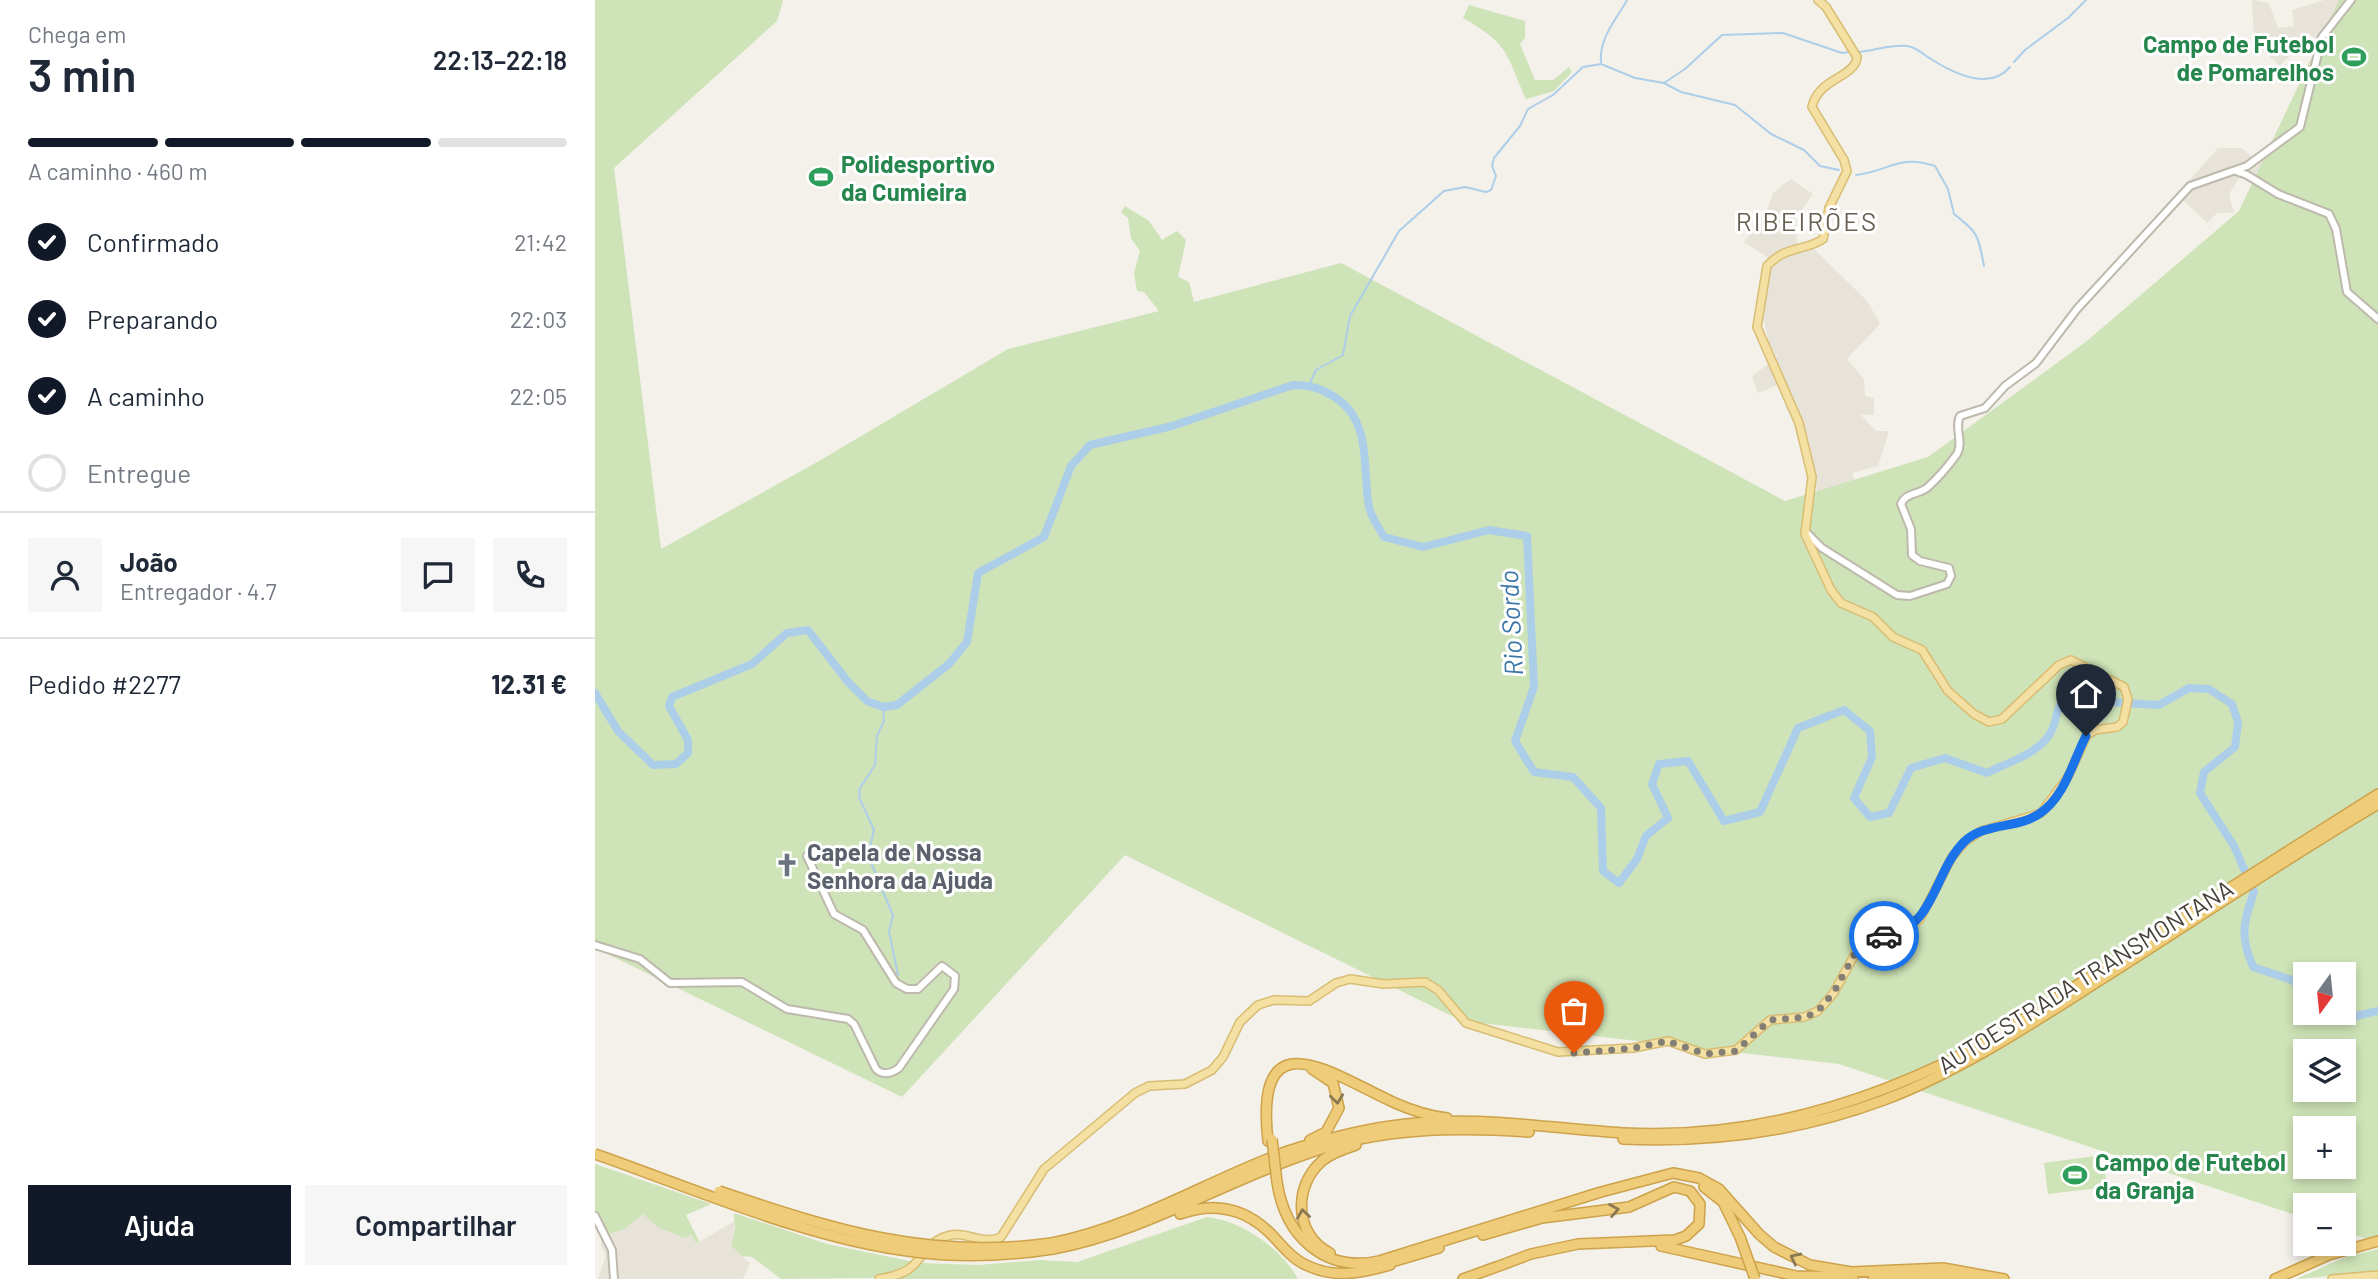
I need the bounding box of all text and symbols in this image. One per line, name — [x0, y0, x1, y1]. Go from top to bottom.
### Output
text: Chega em — [28, 20, 126, 48]
place label: Campo de Futebol de Pomarelhos — [2143, 29, 2334, 86]
sports icon: Campo de Futebol de Pomarelhos — [2340, 43, 2368, 71]
text: 22:13–22:18 — [433, 44, 567, 75]
text: 3 min — [28, 46, 137, 101]
place label: Polidesportivo da Cumieira — [841, 149, 995, 206]
text: A caminho · 460 m — [28, 157, 207, 185]
sports icon: Polidesportivo da Cumieira — [807, 163, 835, 191]
district label: RIBEIRÕES — [1736, 205, 1878, 236]
icon: check — [28, 223, 66, 261]
text: Confirmado — [87, 226, 219, 257]
text: 21:42 — [514, 228, 567, 256]
icon: check — [28, 300, 66, 338]
text: Preparando — [87, 303, 218, 334]
text: 22:03 — [510, 305, 567, 333]
icon: check — [28, 377, 66, 415]
text: A caminho — [87, 380, 205, 411]
text: 22:05 — [510, 382, 567, 410]
text: Entregue — [87, 457, 191, 488]
button: person — [28, 538, 102, 612]
button: chat — [401, 538, 475, 612]
button: phone — [493, 538, 567, 612]
text: João — [120, 546, 178, 577]
water label: Rio Sordo — [1492, 569, 1528, 677]
text: Entregador · 4.7 — [120, 577, 277, 605]
pin — [2056, 664, 2116, 736]
text: Pedido #2277 — [28, 668, 181, 699]
text: 12.31 € — [491, 668, 567, 699]
icon: home — [2067, 675, 2105, 713]
place label: Capela de Nossa Senhora da Ajuda — [807, 837, 993, 894]
church icon: Capela de Nossa Senhora da Ajuda — [773, 851, 801, 879]
street label: AUTOESTRADA TRANSMONTANA — [1932, 873, 2238, 1079]
courier — [1849, 901, 1919, 971]
icon: car — [1865, 917, 1903, 955]
north arrow — [2293, 962, 2355, 1026]
map controls — [2293, 962, 2356, 1256]
pin — [1544, 981, 1604, 1053]
icon: bag — [1555, 992, 1593, 1030]
button: layers — [2293, 1039, 2356, 1102]
one-way arrow — [1329, 1093, 1344, 1105]
button: + — [2293, 1116, 2356, 1179]
place label: Campo de Futebol da Granja — [2095, 1147, 2286, 1204]
sports icon: Campo de Futebol da Granja — [2061, 1161, 2089, 1189]
button: Ajuda — [28, 1185, 291, 1265]
button: Compartilhar — [305, 1185, 567, 1265]
button: − — [2293, 1193, 2356, 1256]
one-way arrow — [1608, 1203, 1620, 1218]
one-way arrow — [1296, 1208, 1311, 1220]
one-way arrow — [1790, 1253, 1802, 1267]

